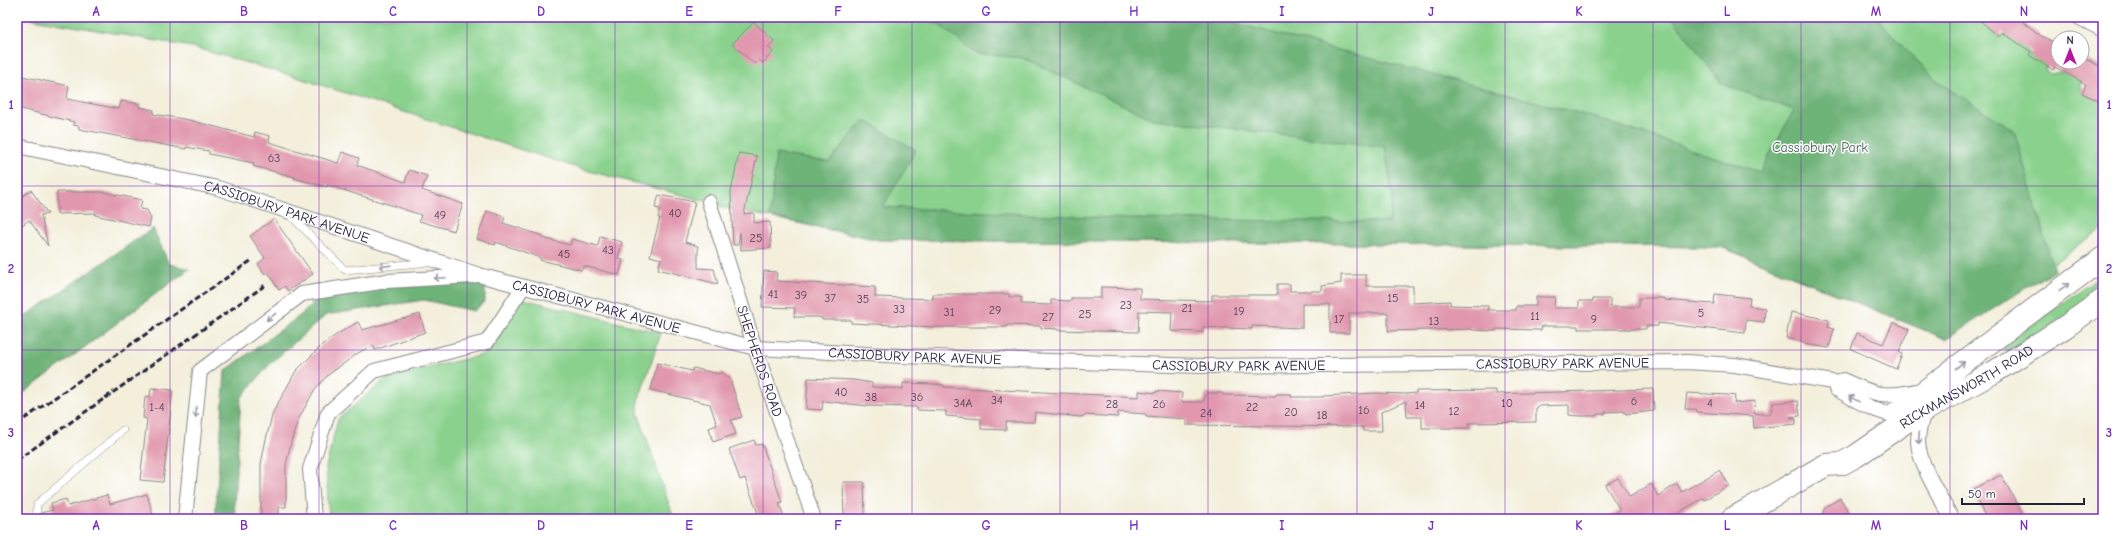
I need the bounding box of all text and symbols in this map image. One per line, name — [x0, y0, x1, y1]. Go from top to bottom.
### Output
text: A — [92, 4, 100, 19]
text: B — [240, 4, 248, 19]
text: C — [389, 4, 397, 19]
text: D — [537, 4, 545, 19]
text: E — [685, 4, 693, 19]
text: F — [834, 4, 842, 19]
text: G — [981, 4, 991, 19]
text: H — [1129, 4, 1139, 19]
text: I — [1279, 4, 1285, 19]
text: J — [1428, 4, 1434, 19]
text: K — [1575, 4, 1583, 19]
text: L — [1724, 4, 1731, 19]
text: M — [1871, 4, 1882, 19]
text: N — [2020, 4, 2028, 19]
north arrow — [2050, 30, 2090, 70]
text: N — [2066, 34, 2074, 47]
text: 1 — [8, 97, 14, 112]
text: 1 — [2106, 97, 2112, 112]
park label: Cassiobury Park — [1772, 139, 1868, 156]
house number: 63 — [268, 151, 280, 165]
street label: CASSIOBURY PARK AVENUE — [202, 177, 372, 247]
house number: 40 — [668, 206, 682, 220]
house number: 49 — [434, 208, 446, 222]
house number: 25 — [750, 231, 762, 245]
house number: 43 — [602, 243, 614, 257]
house number: 45 — [558, 247, 570, 261]
text: 2 — [8, 261, 14, 276]
text: 2 — [2106, 261, 2112, 276]
one-way arrow — [379, 263, 392, 270]
one-way arrow — [434, 274, 447, 281]
street label: CASSIOBURY PARK AVENUE — [510, 276, 682, 337]
one-way arrow — [2059, 283, 2070, 291]
house number: 41 — [768, 287, 779, 301]
house number: 39 — [795, 288, 807, 302]
house number: 37 — [824, 291, 836, 305]
house number: 15 — [1387, 291, 1399, 305]
house number: 35 — [857, 292, 869, 306]
house number: 23 — [1120, 298, 1132, 312]
house number: 21 — [1181, 301, 1193, 315]
house number: 33 — [893, 302, 905, 316]
street label: SHEPHERDS ROAD — [733, 303, 786, 419]
house number: 29 — [989, 303, 1001, 317]
house number: 19 — [1233, 304, 1245, 318]
house number: 31 — [944, 305, 955, 319]
house number: 5 — [1698, 306, 1704, 320]
house number: 25 — [1079, 307, 1091, 321]
house number: 11 — [1530, 309, 1540, 323]
house number: 27 — [1042, 310, 1054, 324]
house number: 17 — [1334, 312, 1345, 326]
house number: 9 — [1591, 312, 1597, 326]
one-way arrow — [266, 313, 277, 321]
house number: 13 — [1429, 314, 1439, 328]
street label: RICKMANSWORTH ROAD — [1896, 341, 2037, 432]
street label: CASSIOBURY PARK AVENUE — [828, 344, 1002, 368]
street label: CASSIOBURY PARK AVENUE — [1476, 354, 1649, 373]
street label: CASSIOBURY PARK AVENUE — [1152, 356, 1325, 375]
one-way arrow — [1955, 361, 1966, 369]
house number: 40 — [834, 385, 848, 399]
house number: 38 — [865, 390, 877, 404]
house number: 36 — [911, 390, 923, 404]
house number: 34 — [991, 393, 1003, 407]
house number: 6 — [1631, 394, 1637, 408]
one-way arrow — [1848, 395, 1860, 402]
house number: 34A — [954, 396, 972, 410]
house number: 10 — [1501, 396, 1513, 410]
house number: 4 — [1707, 396, 1713, 410]
house number: 28 — [1106, 397, 1118, 411]
house number: 26 — [1153, 397, 1165, 411]
house number: 14 — [1415, 398, 1425, 412]
house number: 1-4 — [149, 400, 165, 414]
house number: 22 — [1246, 400, 1258, 414]
house number: 16 — [1358, 403, 1370, 417]
house number: 12 — [1448, 404, 1460, 418]
one-way arrow — [192, 405, 200, 418]
house number: 20 — [1284, 405, 1298, 419]
house number: 24 — [1200, 406, 1212, 420]
house number: 18 — [1317, 408, 1327, 422]
text: 3 — [8, 425, 14, 440]
text: 3 — [2106, 425, 2112, 440]
one-way arrow — [1915, 431, 1923, 444]
scale bar — [1962, 480, 2084, 506]
text: 50 m — [1968, 487, 1996, 501]
text: A — [92, 518, 100, 533]
text: B — [240, 518, 248, 533]
text: C — [389, 518, 397, 533]
text: D — [537, 518, 545, 533]
text: E — [685, 518, 693, 533]
text: F — [834, 518, 842, 533]
text: G — [981, 518, 991, 533]
text: H — [1129, 518, 1139, 533]
text: I — [1279, 518, 1285, 533]
text: J — [1428, 518, 1434, 533]
text: K — [1575, 518, 1583, 533]
text: L — [1724, 518, 1731, 533]
text: M — [1871, 518, 1882, 533]
text: N — [2020, 518, 2028, 533]

